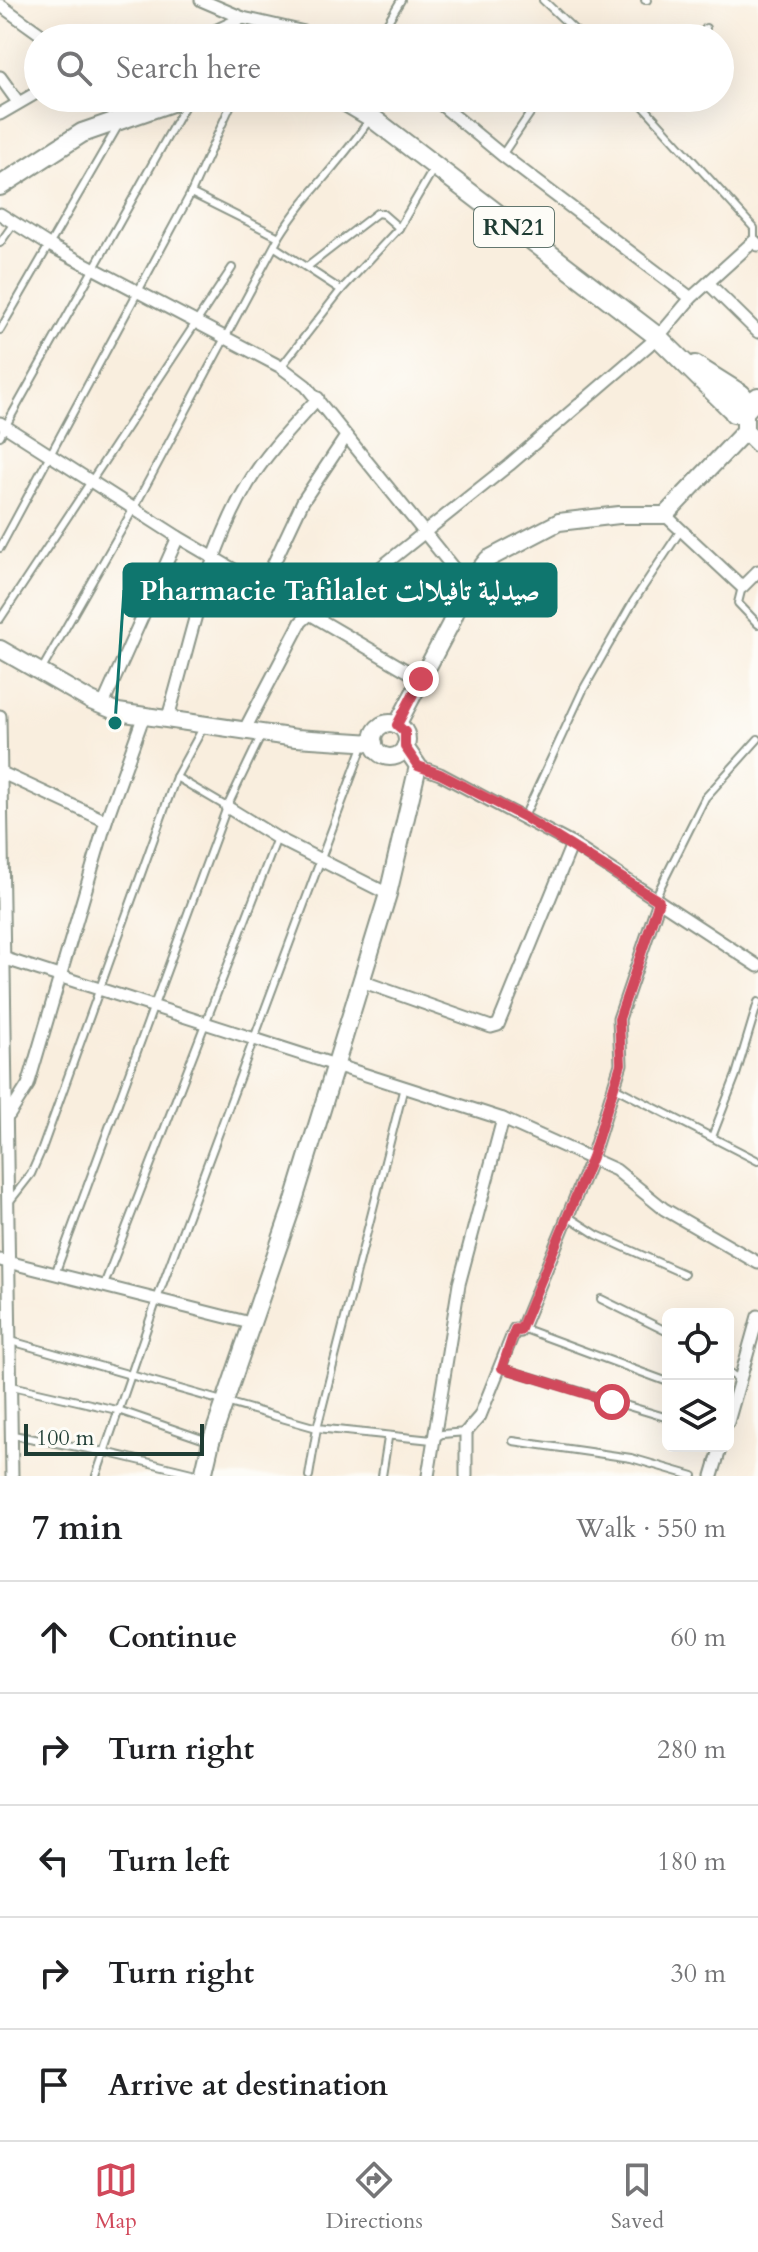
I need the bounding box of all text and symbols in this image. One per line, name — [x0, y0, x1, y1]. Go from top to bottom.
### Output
search box — [24, 24, 734, 112]
icon: search — [52, 46, 96, 90]
text: Search here — [116, 48, 261, 89]
road number: RN21 — [474, 207, 554, 247]
callout: Pharmacie Tafilalet صيدلية تافيلالت — [124, 564, 556, 616]
text: Pharmacie Tafilalet صيدلية تافيلالت — [140, 572, 540, 610]
route end — [403, 661, 439, 697]
map controls — [662, 1308, 734, 1452]
button: locate — [662, 1308, 734, 1380]
button: layers — [662, 1380, 734, 1452]
route start — [594, 1384, 630, 1420]
scale bar — [24, 1420, 204, 1456]
text: 100 m — [36, 1423, 94, 1453]
text: 7 min — [32, 1505, 123, 1551]
text: Walk · 550 m — [576, 1511, 726, 1546]
icon: ahead — [32, 1615, 76, 1659]
text: Continue — [108, 1617, 237, 1658]
text: 60 m — [670, 1620, 726, 1655]
icon: right — [32, 1727, 76, 1771]
text: Turn right — [108, 1729, 254, 1770]
text: 280 m — [657, 1732, 726, 1767]
icon: left — [32, 1839, 76, 1883]
text: Turn left — [108, 1841, 230, 1882]
text: 180 m — [657, 1844, 726, 1879]
icon: right — [32, 1951, 76, 1995]
text: Turn right — [108, 1953, 254, 1994]
text: 30 m — [670, 1956, 726, 1991]
icon: arrive — [32, 2063, 76, 2107]
text: Arrive at destination — [108, 2065, 388, 2106]
tab: Map — [94, 2158, 138, 2236]
tab: Directions — [326, 2158, 423, 2236]
tab: Saved — [611, 2158, 664, 2236]

